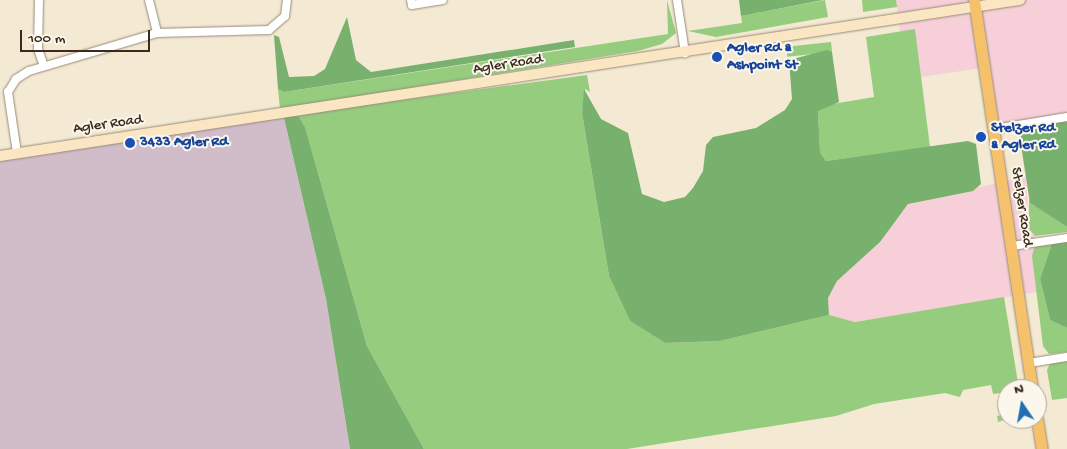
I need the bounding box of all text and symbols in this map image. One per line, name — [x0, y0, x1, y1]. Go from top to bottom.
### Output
scale bar — [22, 20, 152, 52]
text: 100 m — [28, 30, 65, 48]
place label: Agler Rd & Ashpoint St — [727, 39, 798, 74]
street label: Agler Road — [472, 51, 544, 79]
marker: Agler Rd & Ashpoint St — [711, 51, 723, 63]
street label: Agler Road — [72, 111, 144, 139]
place label: Stelzer Rd & Agler Rd — [991, 119, 1055, 154]
marker: Stelzer Rd & Agler Rd — [975, 131, 987, 143]
place label: 3433 Agler Rd — [140, 134, 228, 152]
marker: 3433 Agler Rd — [124, 137, 136, 149]
street label: Stelzer Road — [1006, 166, 1036, 248]
north arrow — [997, 379, 1047, 429]
text: N — [1013, 381, 1025, 399]

